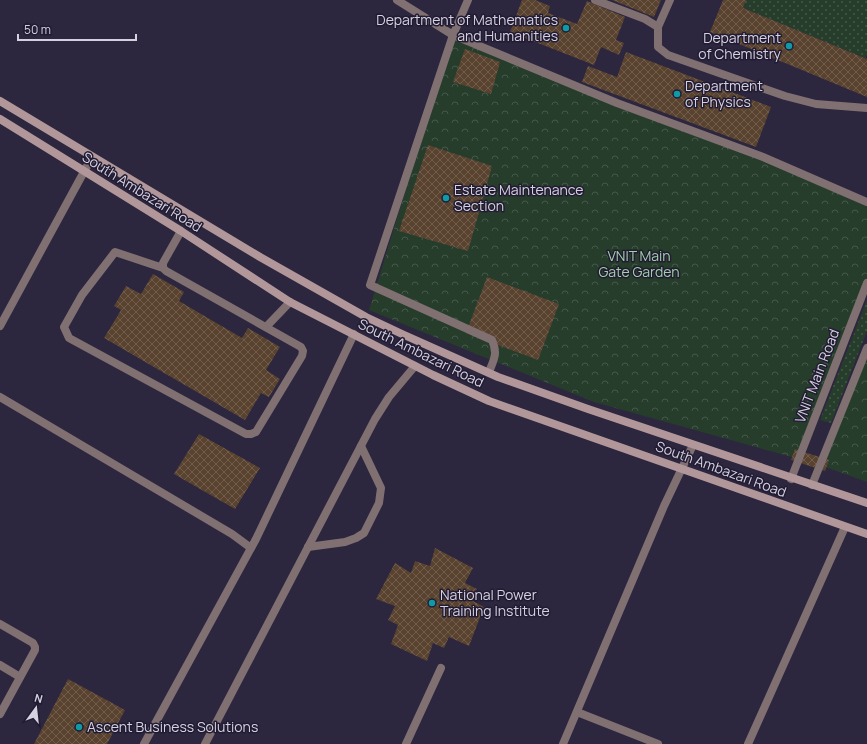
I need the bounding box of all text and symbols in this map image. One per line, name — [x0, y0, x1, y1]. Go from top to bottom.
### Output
place label: Department of Mathematics and Humanities — [376, 10, 558, 45]
scale bar — [18, 16, 136, 42]
text: 50 m — [24, 21, 51, 38]
marker: Department of Mathematics and Humanities — [561, 23, 571, 33]
place label: Department of Chemistry — [698, 28, 782, 63]
marker: Department of Chemistry — [784, 41, 794, 51]
place label: Department of Physics — [685, 76, 763, 111]
marker: Department of Physics — [672, 89, 682, 99]
street label: South Ambazari Road — [79, 147, 206, 236]
place label: Estate Maintenance Section — [454, 180, 584, 215]
marker: Estate Maintenance Section — [441, 193, 451, 203]
park label: VNIT Main Gate Garden — [598, 246, 680, 281]
street label: South Ambazari Road — [355, 314, 487, 391]
street label: VNIT Main Road — [790, 326, 843, 426]
street label: South Ambazari Road — [653, 436, 789, 501]
place label: National Power Training Institute — [440, 585, 550, 620]
marker: National Power Training Institute — [427, 598, 437, 608]
north arrow — [16, 688, 56, 728]
text: N — [33, 690, 45, 706]
place label: Ascent Business Solutions — [87, 717, 258, 736]
marker: Ascent Business Solutions — [74, 722, 84, 732]

